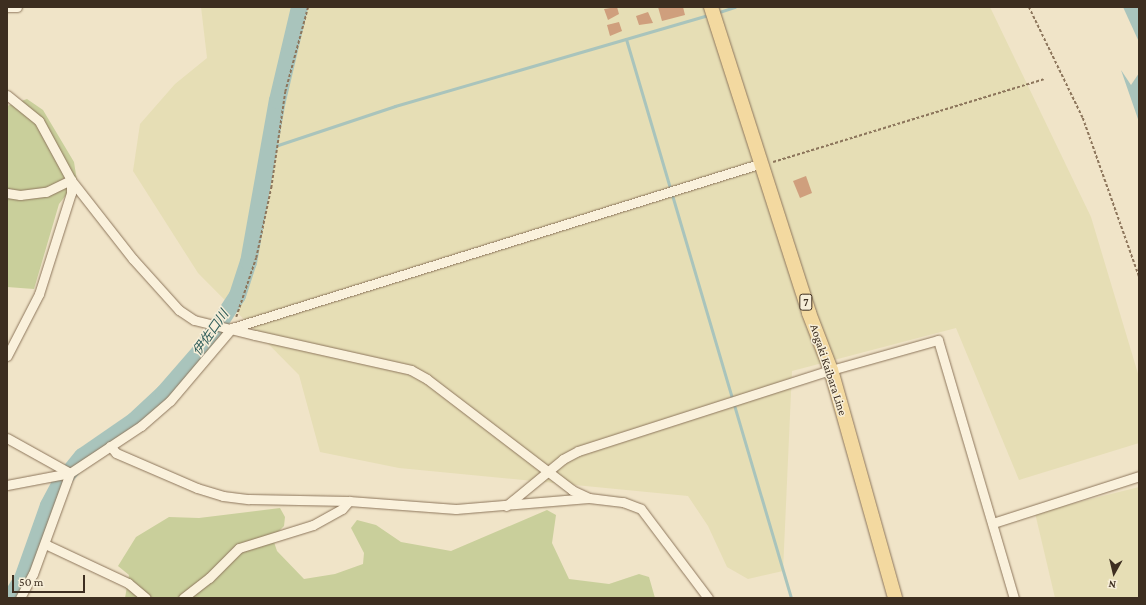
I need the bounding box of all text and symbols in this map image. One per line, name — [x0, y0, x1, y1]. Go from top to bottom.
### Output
road number: 7 — [799, 293, 813, 311]
water label: 伊佐口川 — [190, 307, 232, 359]
street label: Aogaki Kaibara Line — [806, 323, 850, 417]
north arrow — [1094, 553, 1134, 593]
scale bar — [14, 567, 87, 593]
text: 50 m — [19, 575, 43, 589]
text: N — [1108, 578, 1117, 591]

